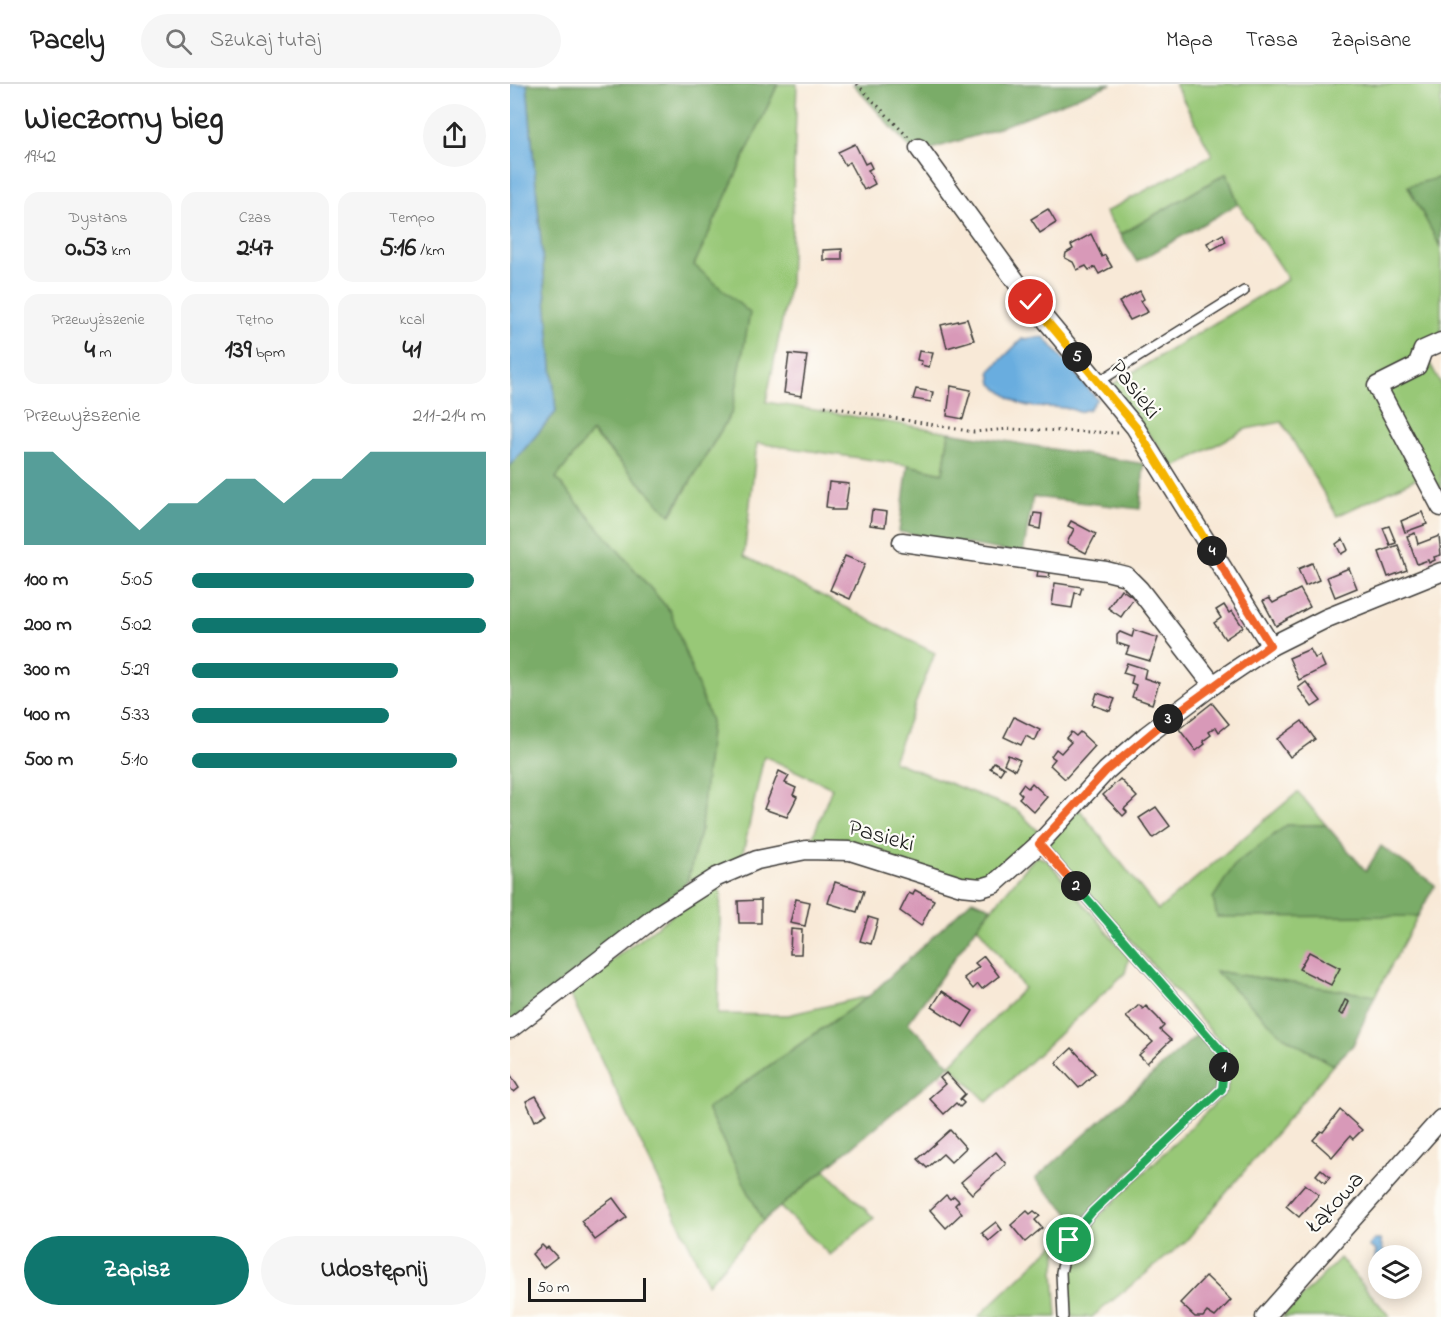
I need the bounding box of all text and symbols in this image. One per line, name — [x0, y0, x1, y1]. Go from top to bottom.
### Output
search box — [141, 14, 561, 68]
text: Pacely — [30, 21, 105, 62]
icon: search — [162, 25, 195, 58]
text: Szukaj tutaj — [210, 25, 321, 57]
text: Mapa — [1166, 26, 1213, 56]
text: Trasa — [1246, 26, 1298, 56]
text: Zapisane — [1331, 26, 1411, 56]
text: Wieczorny bieg — [24, 96, 224, 144]
button: share — [423, 104, 486, 167]
text: 19:42 — [24, 143, 56, 172]
text: Dystans — [69, 206, 127, 230]
text: Czas — [239, 206, 271, 230]
text: Tempo — [389, 206, 435, 230]
text: 0.53 — [65, 230, 107, 268]
text: 2:47 — [237, 230, 273, 268]
text: 5:16 — [379, 230, 416, 268]
text: km — [107, 239, 131, 263]
text: /km — [416, 239, 445, 263]
pin — [1005, 276, 1056, 327]
icon: check — [1014, 285, 1047, 318]
text: Przewyższenie — [51, 308, 145, 332]
text: Tętno — [236, 308, 274, 332]
text: kcal — [399, 308, 425, 332]
text: 4 — [84, 332, 95, 370]
text: 139 — [225, 332, 252, 370]
text: 41 — [403, 332, 421, 370]
text: m — [95, 341, 112, 365]
text: bpm — [252, 341, 285, 365]
pin: 5 — [1062, 342, 1092, 372]
text: 5 — [1072, 345, 1082, 369]
street label: Pasieki — [1099, 353, 1169, 427]
text: Przewyższenie — [24, 402, 140, 431]
text: 211–214 m — [413, 402, 486, 431]
pin: 4 — [1197, 536, 1227, 566]
text: 4 — [1209, 539, 1215, 563]
text: 100 m — [24, 566, 68, 595]
text: 5:05 — [120, 566, 153, 595]
text: 200 m — [24, 611, 72, 640]
text: 5:02 — [120, 611, 152, 640]
text: 300 m — [24, 656, 70, 685]
text: 5:29 — [120, 656, 149, 685]
text: 400 m — [24, 701, 70, 730]
text: 5:33 — [120, 701, 150, 730]
pin: 3 — [1153, 704, 1183, 734]
text: 3 — [1165, 707, 1171, 731]
text: 500 m — [24, 746, 73, 775]
text: 5:10 — [120, 746, 148, 775]
street label: Pasieki — [844, 811, 918, 863]
pin: 2 — [1061, 871, 1091, 901]
text: 2 — [1072, 874, 1080, 898]
pin: 1 — [1209, 1052, 1239, 1082]
text: 1 — [1221, 1055, 1227, 1079]
street label: Łąkowa — [1298, 1164, 1374, 1243]
pin — [1043, 1214, 1094, 1265]
icon: arrive — [1052, 1223, 1085, 1256]
button: Zapisz — [24, 1236, 249, 1305]
button: Udostępnij — [261, 1236, 486, 1305]
map controls — [1368, 1245, 1422, 1299]
button: layers — [1368, 1245, 1422, 1299]
scale bar — [528, 1275, 646, 1302]
text: 50 m — [537, 1276, 569, 1300]

